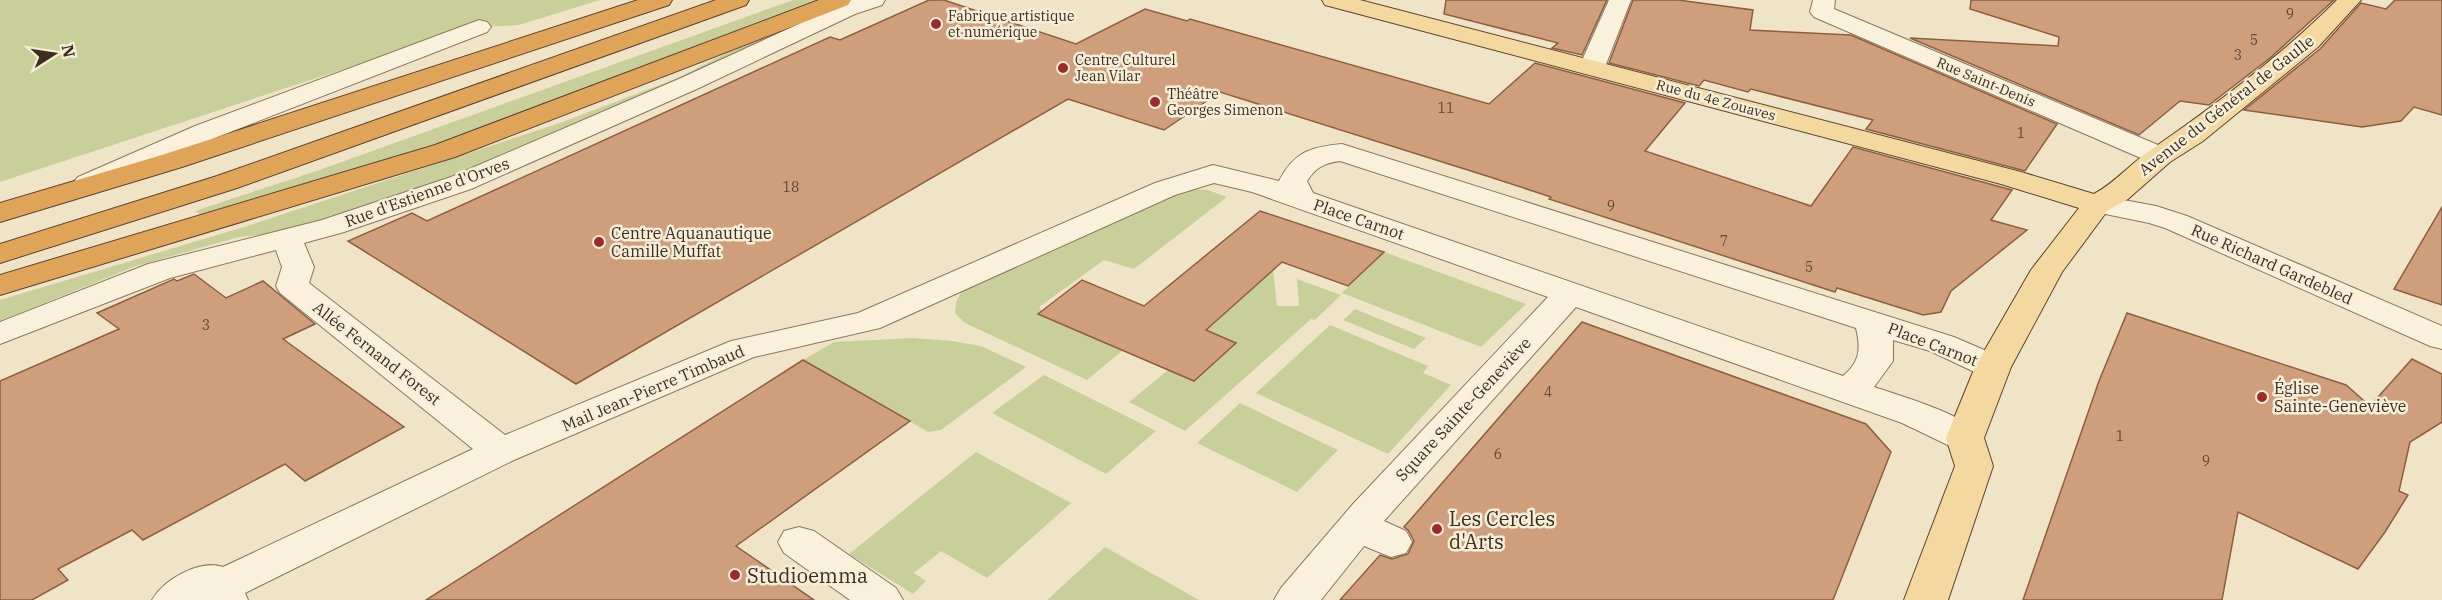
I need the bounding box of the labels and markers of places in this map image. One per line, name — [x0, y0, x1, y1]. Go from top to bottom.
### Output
place label: Fabrique artistique et numérique — [948, 7, 1074, 41]
marker: Fabrique artistique et numérique — [929, 17, 943, 31]
place label: Centre Culturel Jean Vilar — [1075, 51, 1176, 85]
marker: Centre Culturel Jean Vilar — [1056, 61, 1070, 75]
place label: Théâtre Georges Simenon — [1167, 85, 1283, 119]
marker: Théâtre Georges Simenon — [1148, 95, 1162, 109]
place label: Centre Aquanautique Camille Muffat — [611, 223, 772, 261]
marker: Centre Aquanautique Camille Muffat — [592, 235, 606, 249]
place label: Église Sainte-Geneviève — [2274, 377, 2406, 416]
marker: Église Sainte-Geneviève — [2255, 390, 2269, 404]
place label: Les Cercles d'Arts — [1449, 505, 1555, 555]
marker: Les Cercles d'Arts — [1430, 522, 1444, 536]
place label: Studioemma — [747, 562, 868, 589]
marker: Studioemma — [728, 568, 742, 582]

